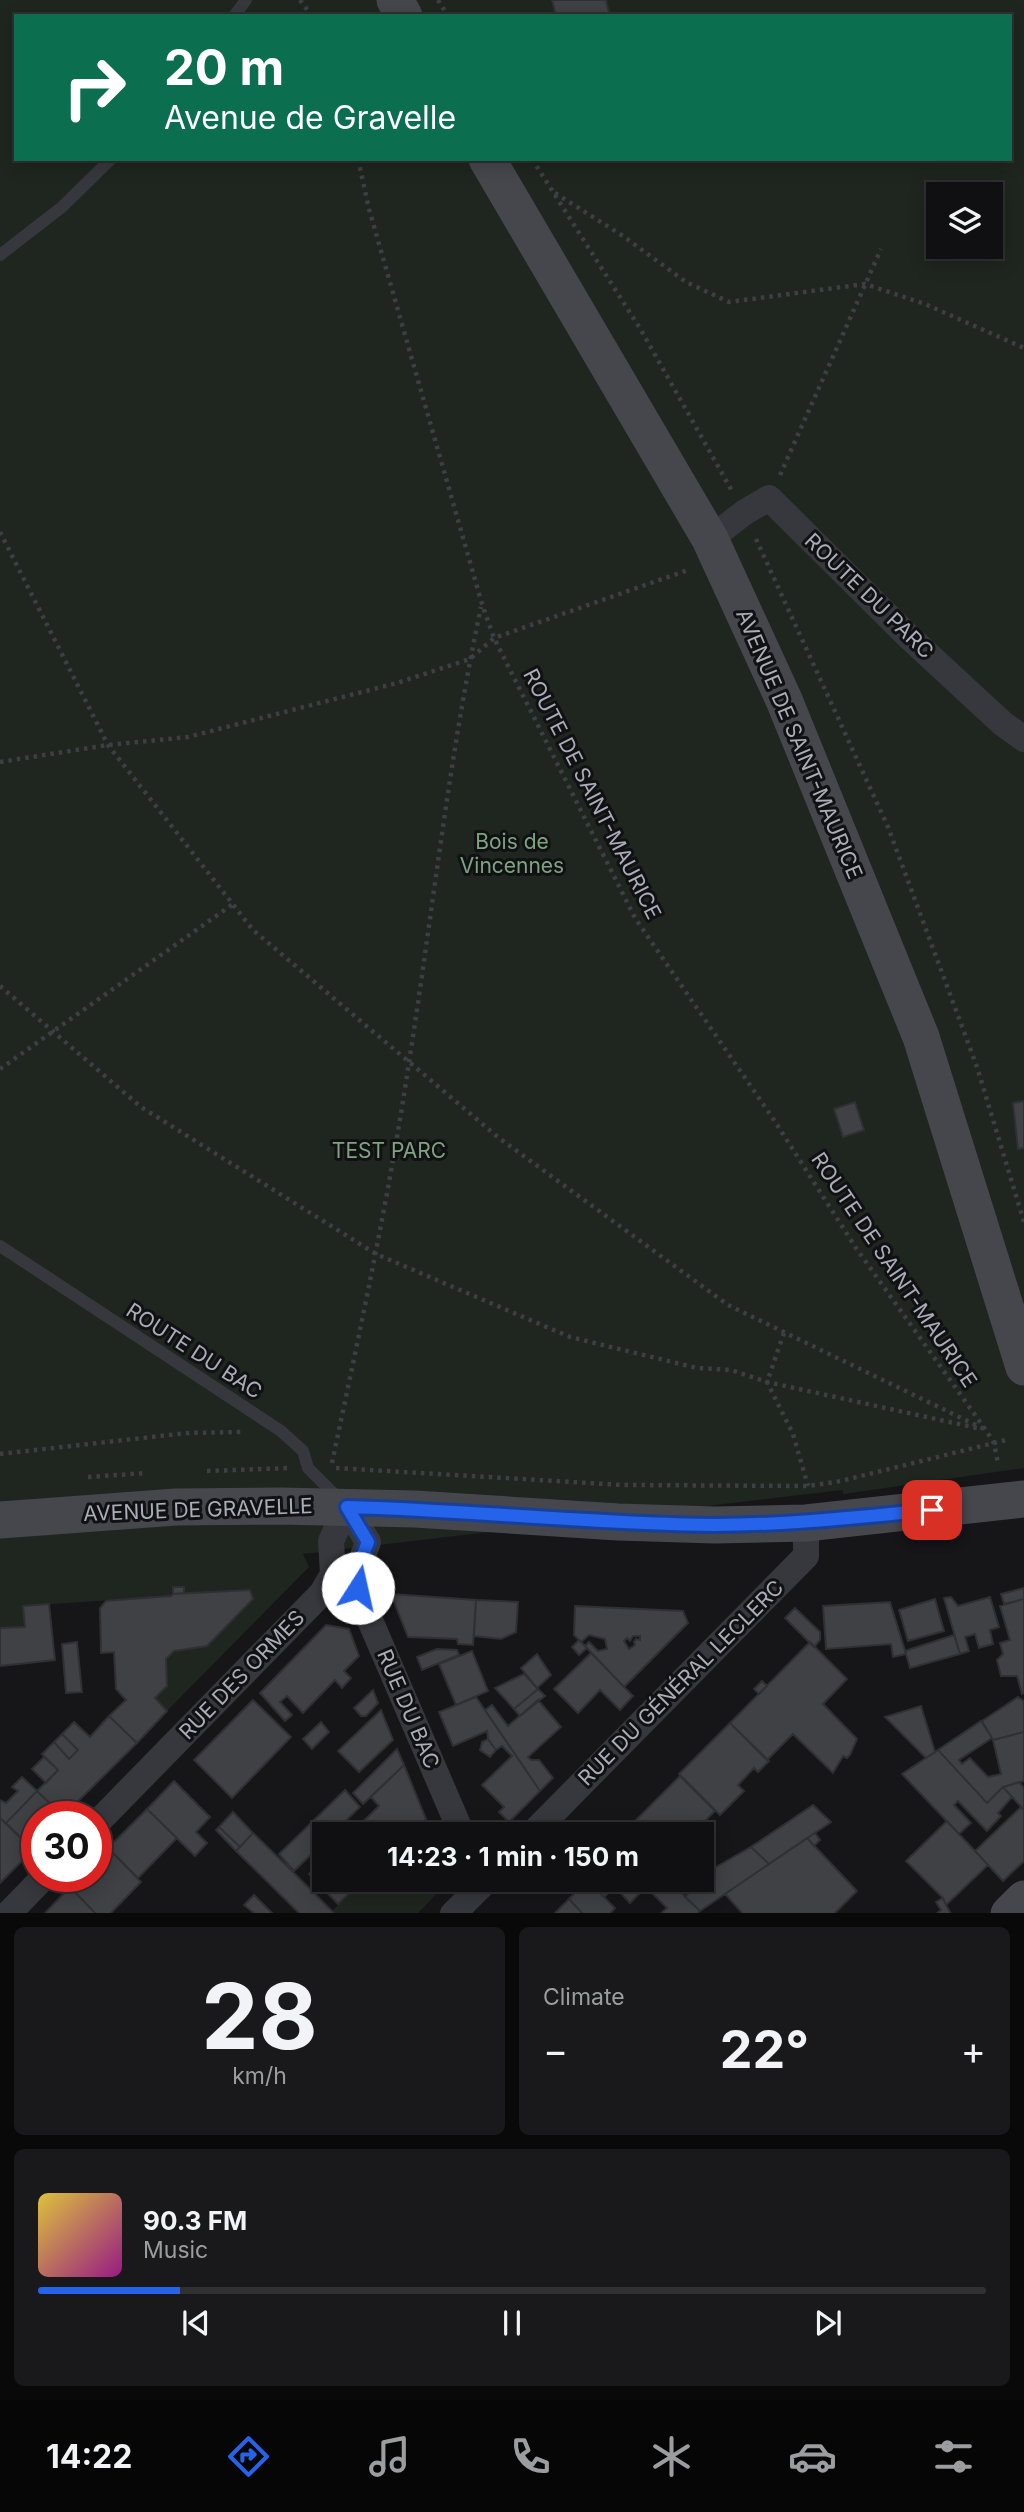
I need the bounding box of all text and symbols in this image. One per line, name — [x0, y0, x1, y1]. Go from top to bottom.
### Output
text: 20 m — [164, 38, 284, 97]
icon: right — [49, 42, 140, 133]
text: Avenue de Gravelle — [164, 98, 456, 137]
map controls — [926, 182, 1003, 259]
button: layers — [926, 182, 1003, 259]
street label: ROUTE DU PARC — [800, 528, 939, 663]
street label: AVENUE DE SAINT-MAURICE — [731, 605, 868, 882]
street label: ROUTE DE SAINT-MAURICE — [518, 664, 667, 923]
park label: Bois de Vincennes — [460, 829, 564, 878]
park label: TEST PARC — [332, 1138, 446, 1163]
street label: ROUTE DE SAINT-MAURICE — [806, 1148, 982, 1392]
street label: ROUTE DU BAC — [122, 1297, 267, 1404]
pin — [902, 1480, 962, 1540]
icon: arrive — [913, 1491, 951, 1529]
street label: AVENUE DE GRAVELLE — [83, 1493, 313, 1526]
position arrow — [321, 1551, 395, 1625]
street label: RUE DU GÉNÉRAL LECLERC — [572, 1574, 789, 1791]
street label: RUE DES ORMES — [174, 1605, 309, 1744]
street label: RUE DU BAC — [372, 1645, 445, 1772]
speed limit sign: 30 — [21, 1801, 112, 1892]
text: 14:23 · 1 min · 150 m — [387, 1841, 639, 1872]
text: 28 — [201, 1961, 318, 2071]
text: Climate — [543, 1983, 625, 2011]
text: 22° — [720, 2018, 809, 2081]
text: − — [543, 2027, 568, 2073]
text: + — [961, 2027, 986, 2073]
text: km/h — [232, 2062, 287, 2090]
text: 90.3 FM — [143, 2205, 247, 2236]
text: Music — [143, 2236, 208, 2264]
icon: previous — [177, 2304, 215, 2342]
icon: pause — [493, 2304, 531, 2342]
icon: next — [809, 2304, 847, 2342]
icon: directions — [224, 2432, 273, 2481]
icon: music — [365, 2432, 414, 2481]
icon: phone — [506, 2432, 555, 2481]
icon: climate — [647, 2432, 696, 2481]
icon: car — [788, 2432, 837, 2481]
icon: filters — [929, 2432, 978, 2481]
text: 14:22 — [46, 2437, 132, 2476]

